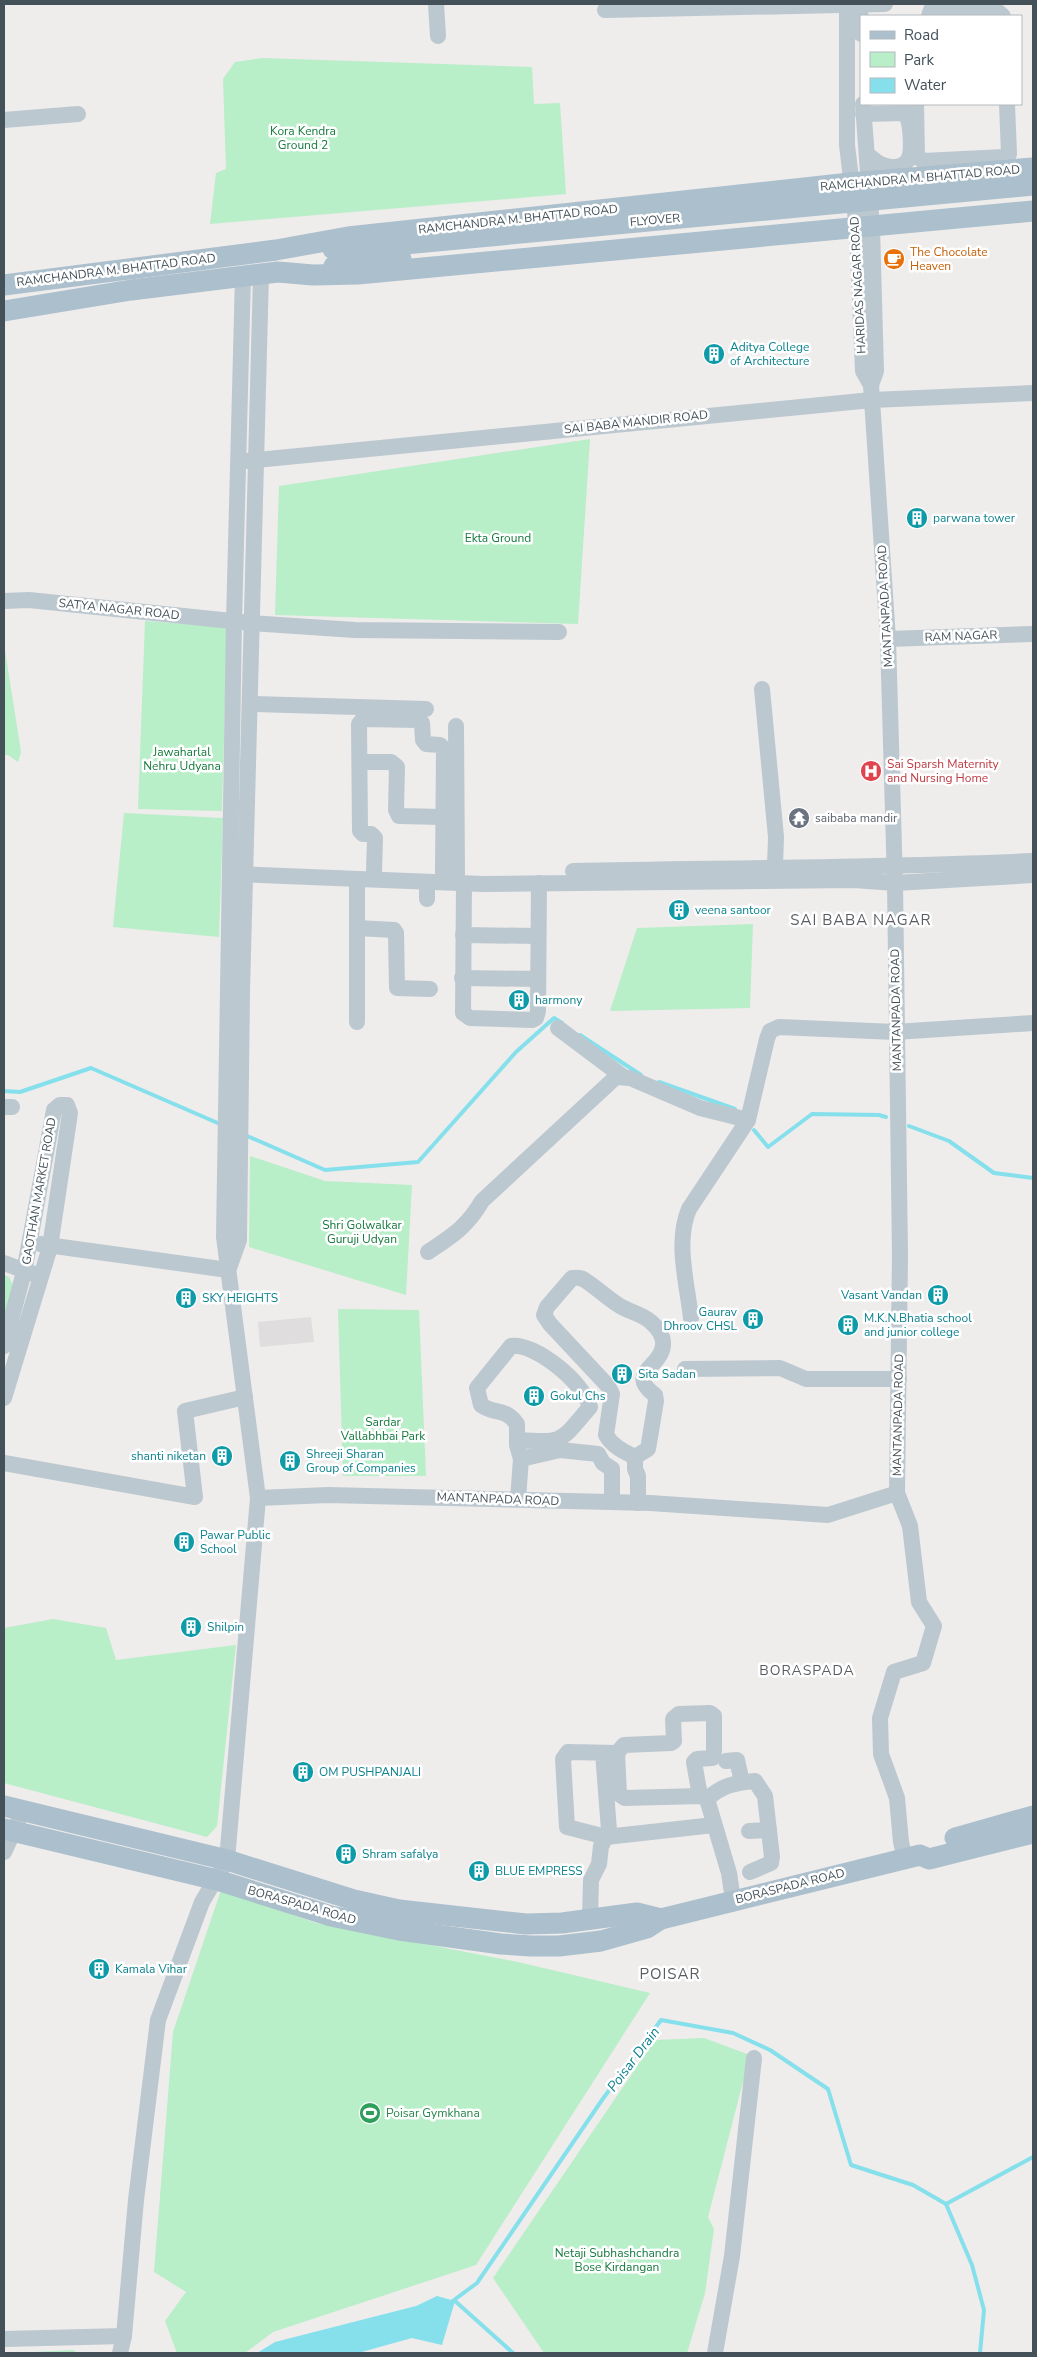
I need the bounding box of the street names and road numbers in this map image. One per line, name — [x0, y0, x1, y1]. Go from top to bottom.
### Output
street label: RAMCHANDRA M. BHATTAD ROAD — [819, 161, 1021, 195]
street label: RAMCHANDRA M. BHATTAD ROAD — [417, 201, 619, 237]
street label: FLYOVER — [629, 210, 681, 230]
street label: HARIDAS NAGAR ROAD — [846, 216, 870, 354]
street label: RAMCHANDRA M. BHATTAD ROAD — [15, 250, 217, 290]
street label: SAI BABA MANDIR ROAD — [563, 406, 709, 438]
street label: MANTANPADA ROAD — [874, 544, 896, 668]
street label: SATYA NAGAR ROAD — [58, 595, 180, 623]
street label: RAM NAGAR — [924, 627, 998, 645]
street label: MANTANPADA ROAD — [887, 948, 905, 1071]
street label: GAOTHAN MARKET ROAD — [18, 1116, 60, 1266]
street label: MANTANPADA ROAD — [889, 1353, 907, 1476]
street label: MANTANPADA ROAD — [436, 1489, 560, 1509]
street label: BORASPADA ROAD — [734, 1865, 846, 1907]
street label: BORASPADA ROAD — [246, 1882, 358, 1928]

